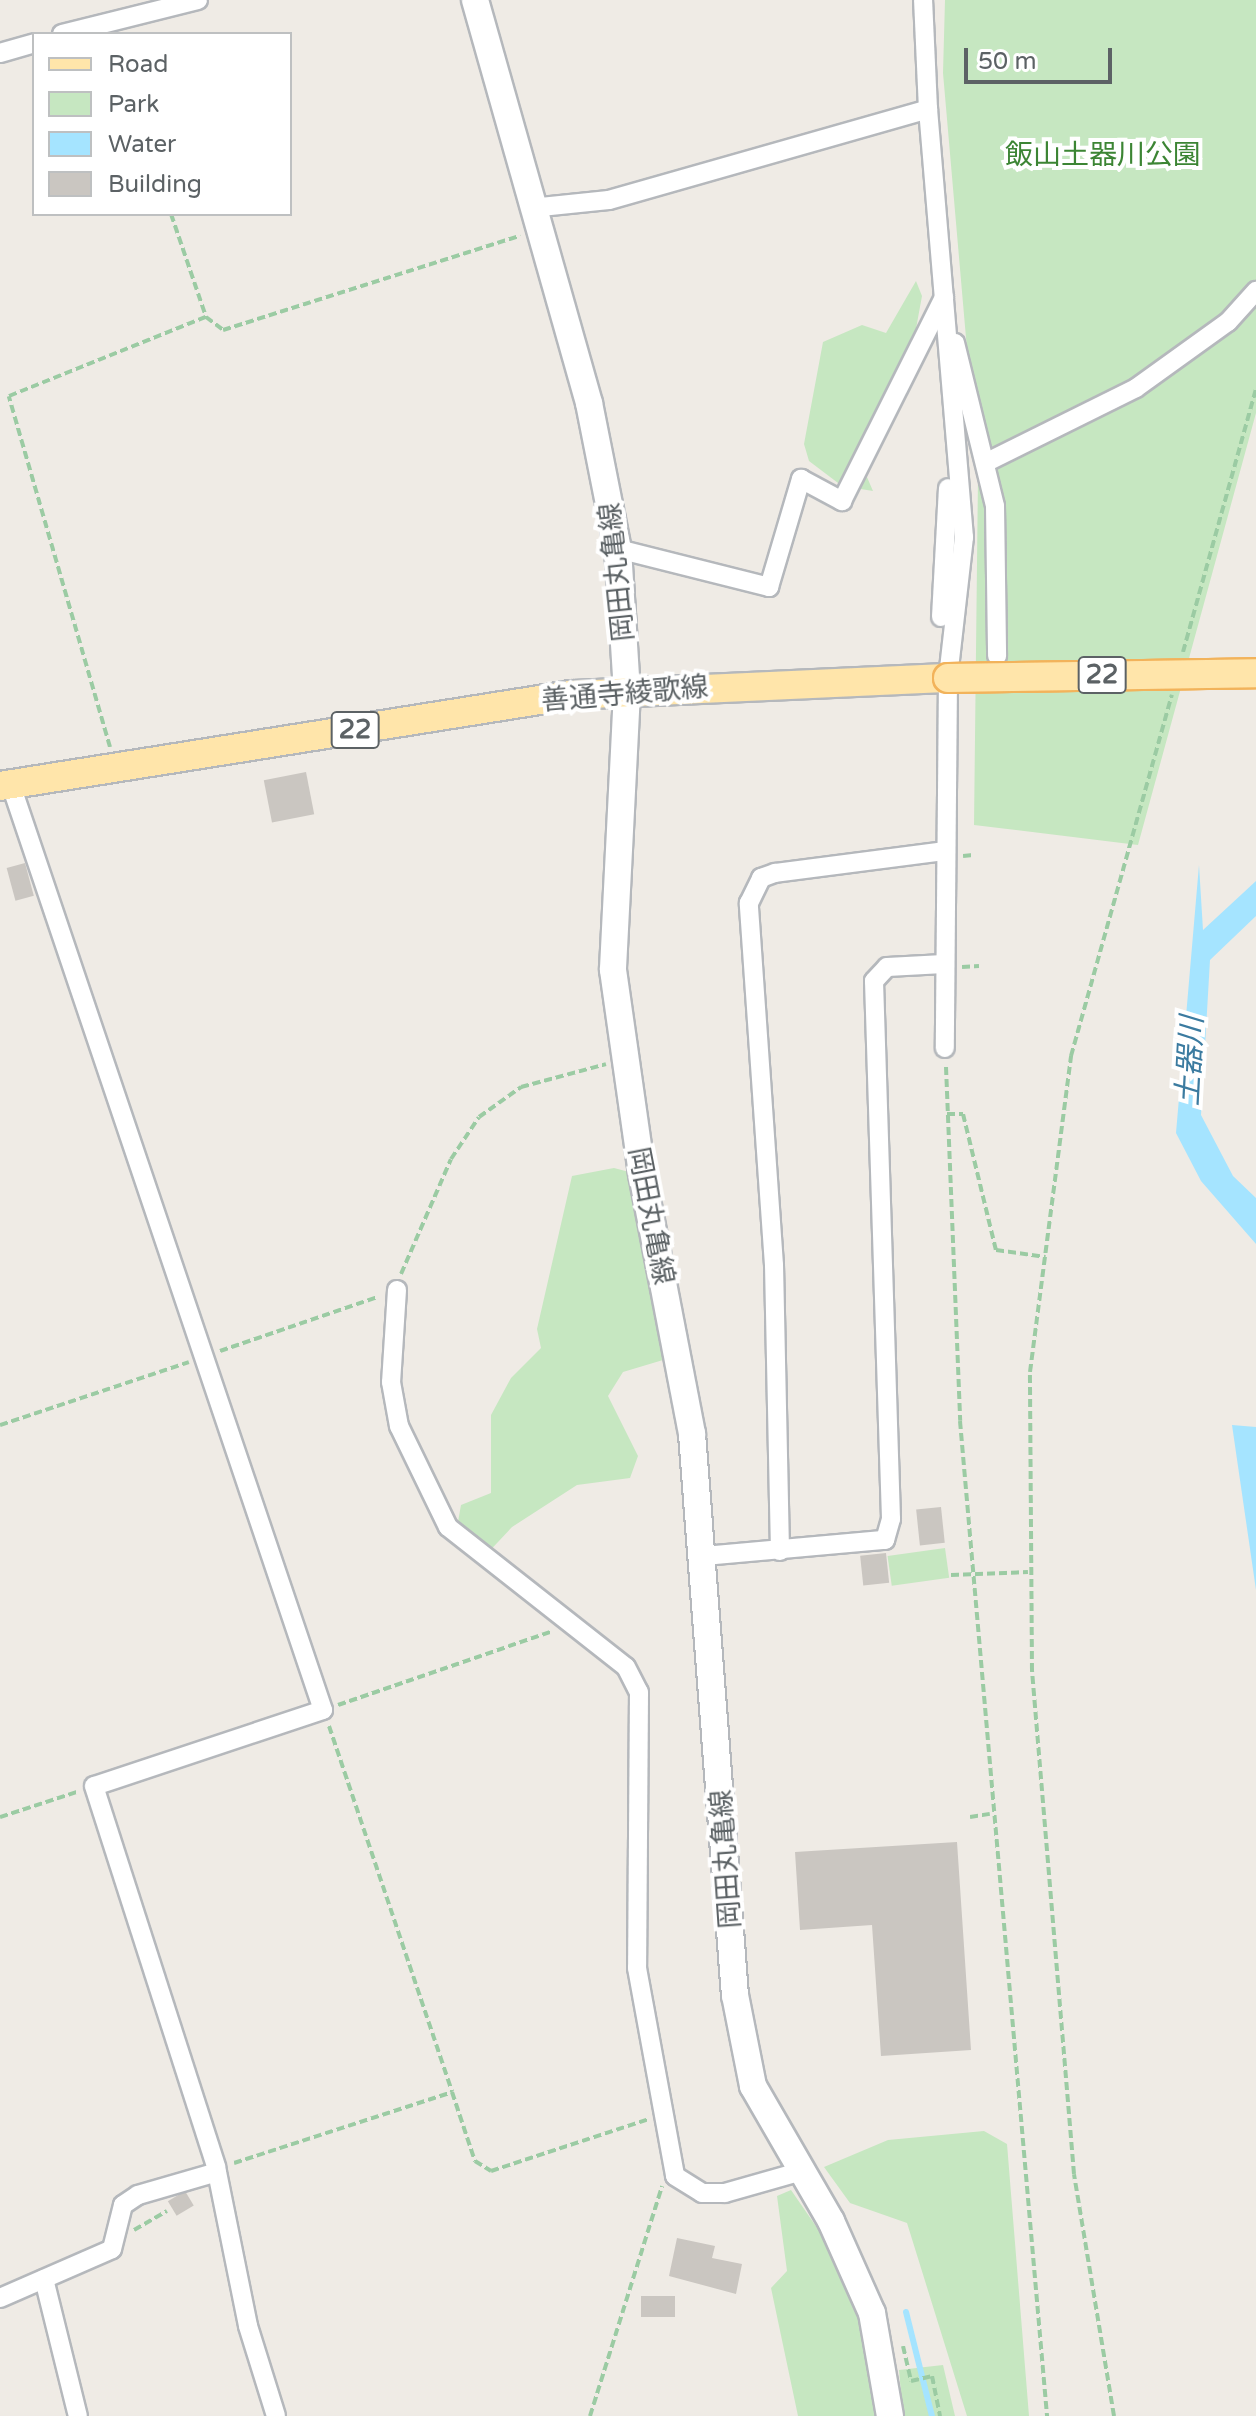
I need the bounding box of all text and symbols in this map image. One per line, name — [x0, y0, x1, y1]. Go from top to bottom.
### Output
legend — [32, 32, 292, 216]
scale bar — [968, 32, 1116, 82]
text: 50 m — [978, 47, 1036, 76]
text: Road — [108, 50, 168, 79]
text: Park — [108, 90, 159, 119]
text: Water — [108, 130, 176, 159]
park label: 飯山土器川公園 — [1005, 138, 1201, 172]
text: Building — [108, 170, 202, 199]
street label: 岡田丸亀線 — [593, 501, 641, 643]
road number: 22 — [1076, 653, 1128, 697]
street label: 善通寺綾歌線 — [540, 670, 710, 718]
road number: 22 — [329, 708, 381, 752]
water label: 土器川 — [1171, 1015, 1211, 1107]
street label: 岡田丸亀線 — [621, 1144, 681, 1288]
street label: 岡田丸亀線 — [704, 1788, 748, 1930]

